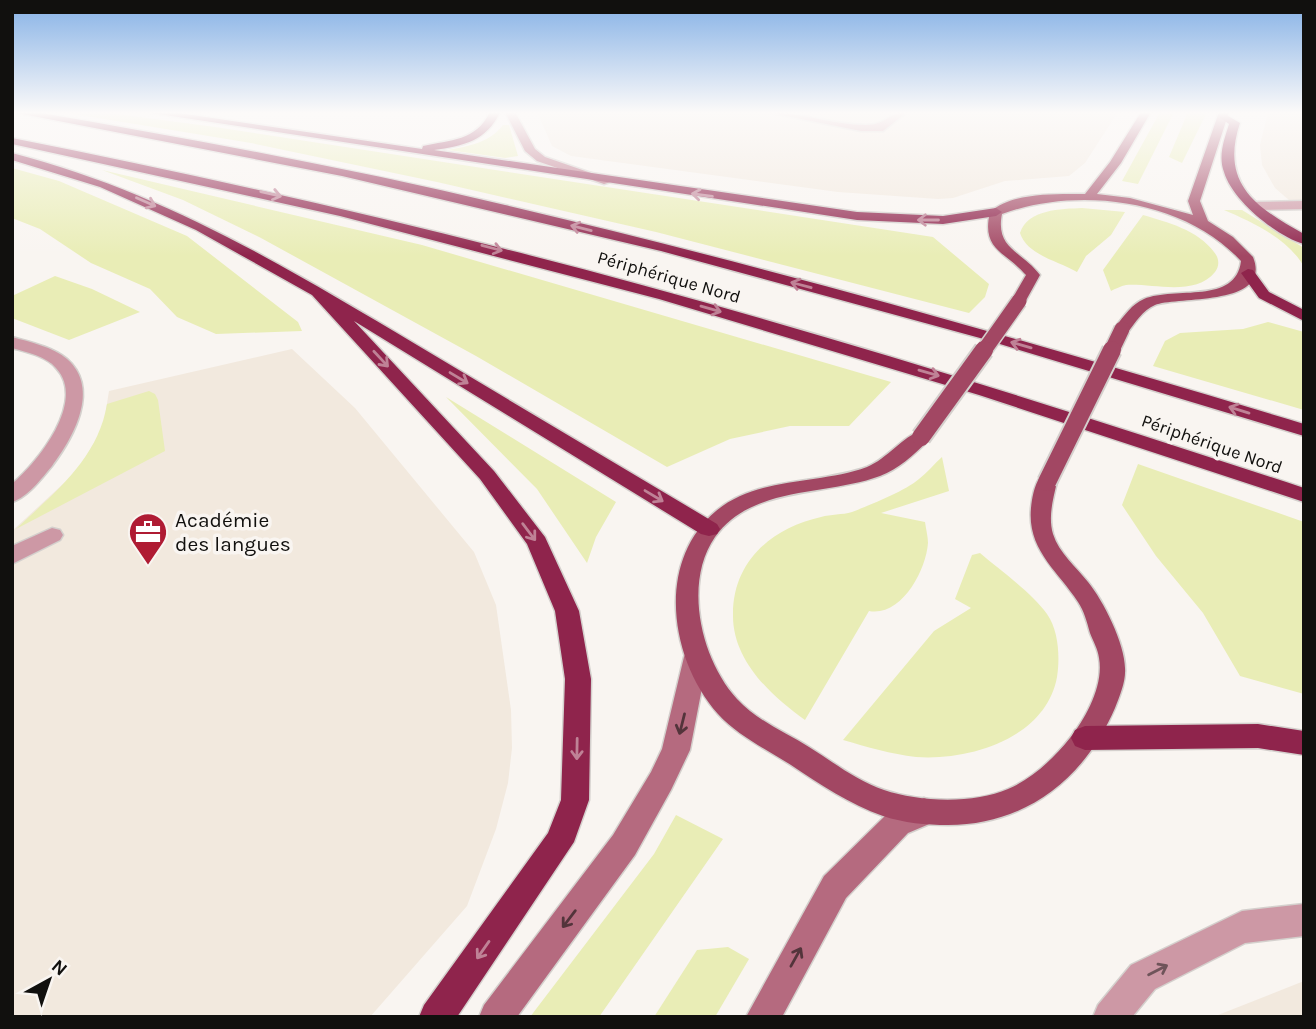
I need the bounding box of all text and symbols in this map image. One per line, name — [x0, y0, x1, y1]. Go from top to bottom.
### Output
one-way arrow — [259, 188, 282, 201]
one-way arrow — [691, 188, 714, 201]
one-way arrow — [135, 196, 156, 209]
one-way arrow — [917, 213, 940, 227]
one-way arrow — [570, 221, 593, 234]
one-way arrow — [481, 243, 503, 256]
street label: Périphérique Nord — [595, 246, 743, 308]
one-way arrow — [790, 278, 813, 291]
one-way arrow — [700, 303, 722, 316]
one-way arrow — [1010, 338, 1032, 351]
one-way arrow — [373, 350, 390, 367]
one-way arrow — [918, 367, 940, 380]
one-way arrow — [449, 372, 469, 386]
one-way arrow — [1228, 403, 1250, 416]
street label: Périphérique Nord — [1139, 410, 1285, 478]
one-way arrow — [643, 489, 663, 503]
place label: Académie des langues — [175, 508, 291, 556]
office icon: Académie des langues — [127, 511, 169, 566]
one-way arrow — [521, 522, 536, 541]
one-way arrow — [675, 712, 688, 735]
one-way arrow — [570, 738, 584, 761]
one-way arrow — [562, 909, 577, 928]
one-way arrow — [476, 940, 490, 959]
north arrow — [14, 945, 84, 1015]
one-way arrow — [790, 947, 803, 968]
text: N — [47, 955, 72, 981]
one-way arrow — [1147, 962, 1168, 976]

